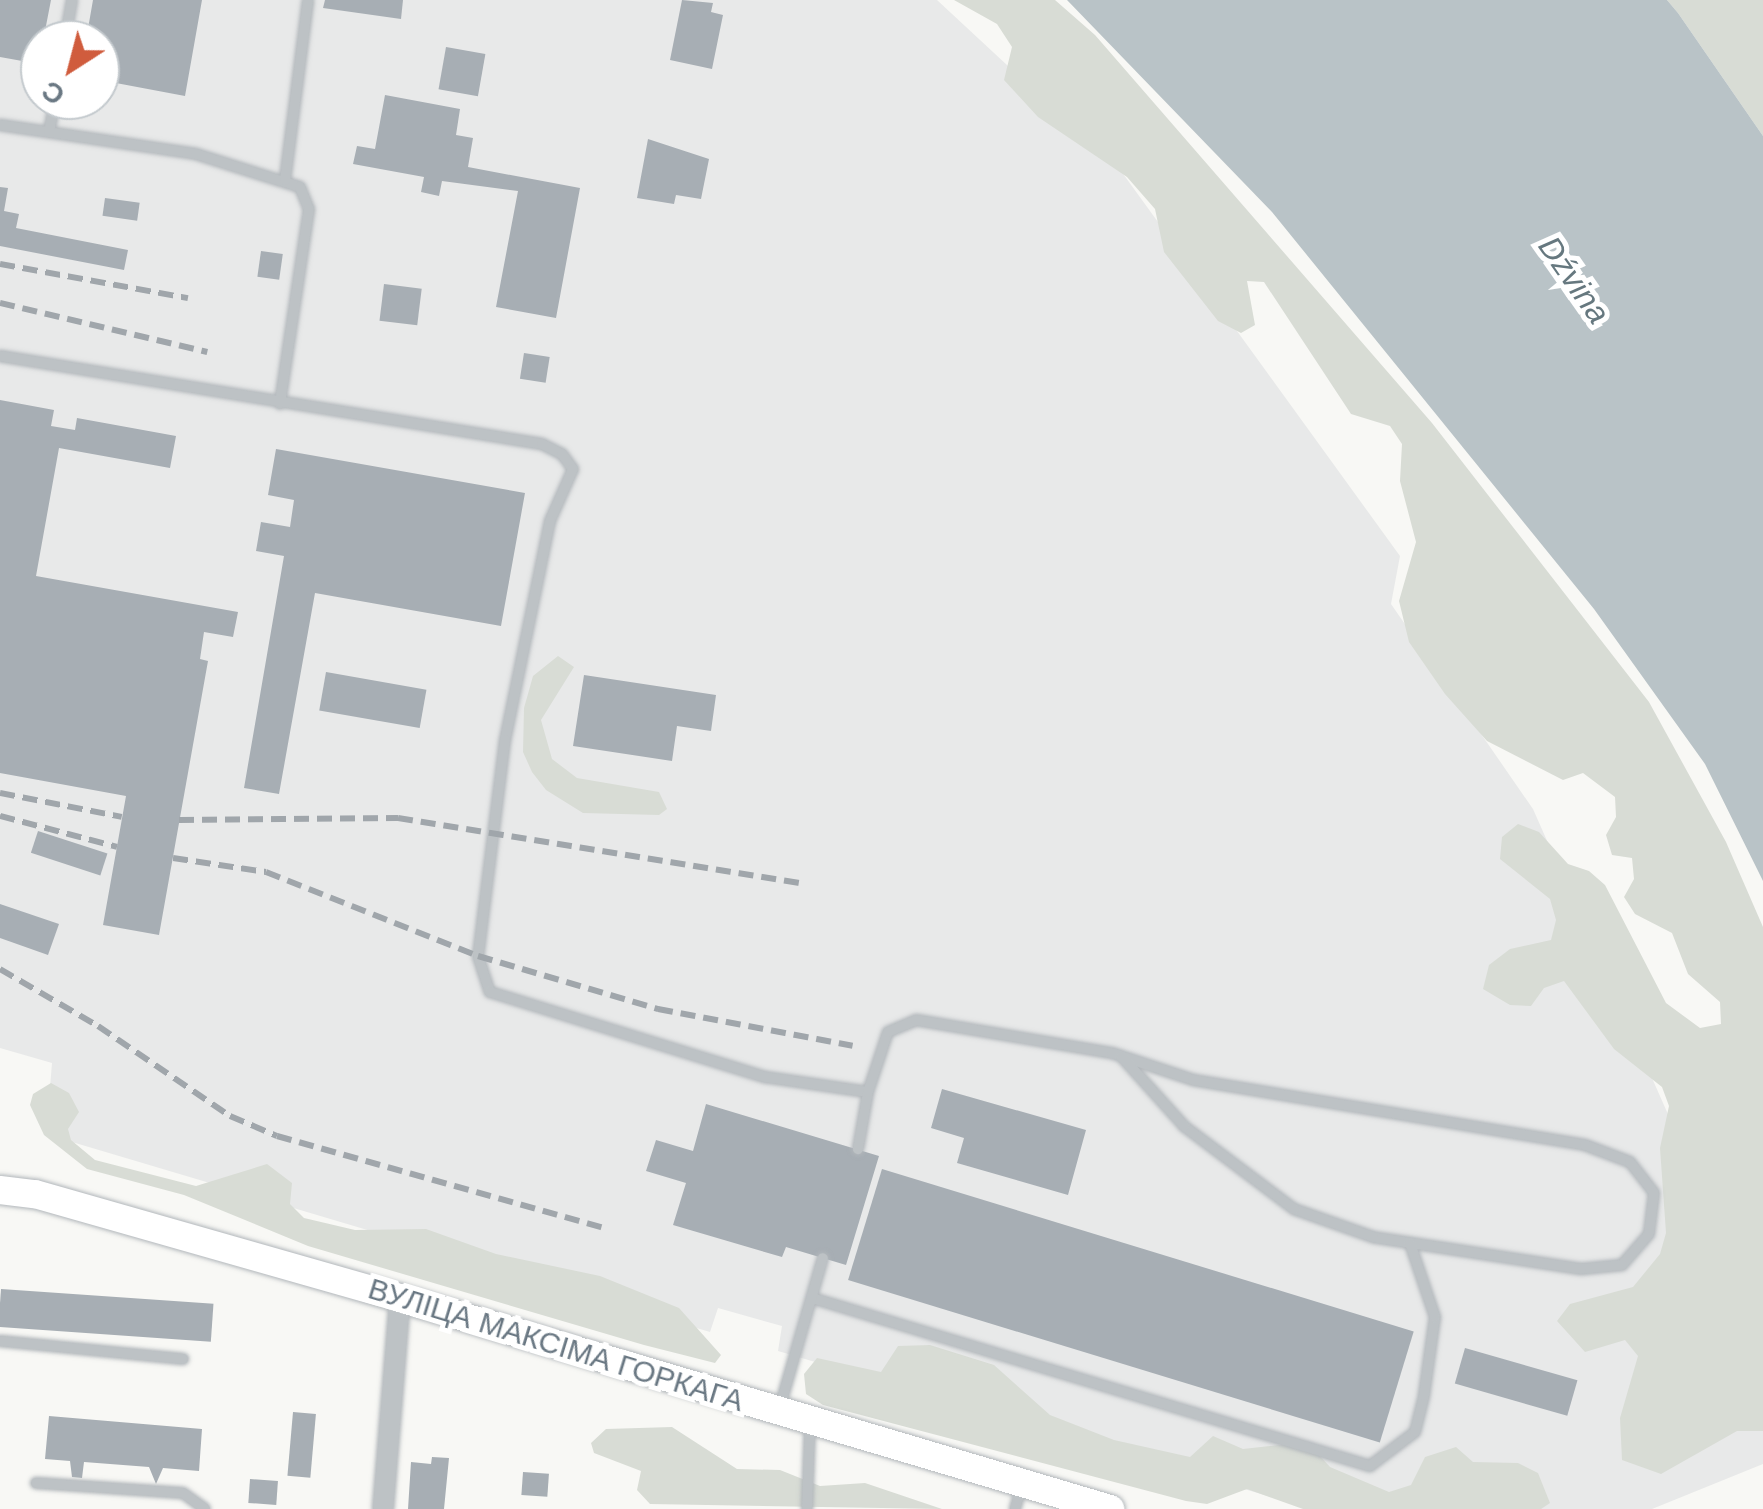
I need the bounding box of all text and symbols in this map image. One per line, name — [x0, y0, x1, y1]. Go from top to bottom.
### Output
north arrow — [20, 20, 120, 120]
text: С — [36, 75, 71, 112]
water label: Dźvina — [1530, 229, 1618, 331]
street label: ВУЛІЦА МАКСІМА ГОРКАГА — [364, 1271, 748, 1419]

